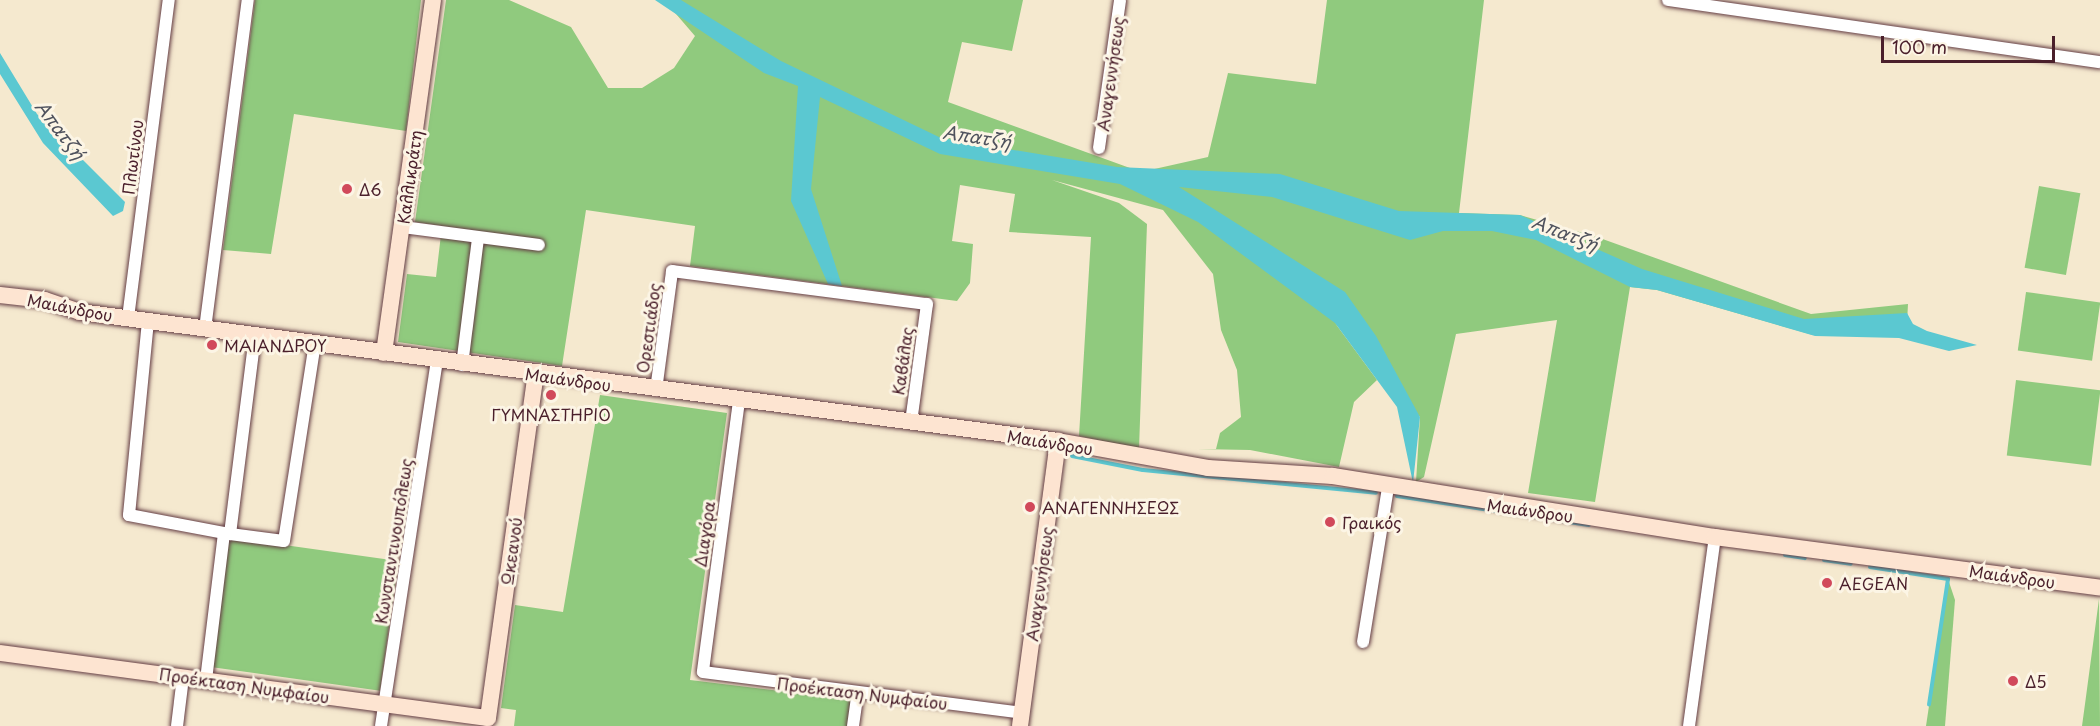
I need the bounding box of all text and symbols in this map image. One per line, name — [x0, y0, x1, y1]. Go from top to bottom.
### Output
street label: Αναγεννήσεως — [1092, 16, 1128, 132]
scale bar — [1884, 24, 2058, 62]
text: 100 m — [1892, 33, 1947, 60]
water label: Απατζή — [31, 96, 89, 164]
street label: Πλωτίνου — [118, 119, 146, 195]
water label: Απατζή — [942, 121, 1012, 153]
street label: Καλλικράτη — [393, 129, 425, 225]
place label: Δ6 — [359, 179, 382, 199]
marker: Δ6 — [340, 182, 354, 196]
water label: Απατζή — [1529, 211, 1601, 255]
street label: Ορεστιάδος — [632, 282, 664, 374]
street label: Μαιάνδρου — [26, 289, 114, 325]
street label: Καβάλας — [888, 326, 916, 396]
place label: ΜΑΙΑΝΔΡΟΥ — [224, 335, 327, 355]
marker: ΜΑΙΑΝΔΡΟΥ — [205, 338, 219, 352]
street label: Μαιάνδρου — [524, 363, 612, 395]
marker: ΓΥΜΝΑΣΤΗΡΙΟ — [544, 388, 558, 402]
place label: ΓΥΜΝΑΣΤΗΡΙΟ — [491, 404, 611, 424]
street label: Μαιάνδρου — [1006, 426, 1094, 458]
street label: Κωνσταντινουπόλεως — [370, 457, 416, 625]
street label: Μαιάνδρου — [1486, 494, 1574, 526]
place label: ΑΝΑΓΕΝΝΗΣΕΩΣ — [1042, 497, 1179, 517]
street label: Διαγόρα — [690, 500, 718, 568]
marker: ΑΝΑΓΕΝΝΗΣΕΩΣ — [1023, 500, 1037, 514]
place label: Γραικός — [1342, 512, 1401, 532]
marker: Γραικός — [1323, 515, 1337, 529]
street label: Ωκεανού — [497, 516, 525, 586]
street label: Αναγεννήσεως — [1021, 526, 1057, 642]
street label: Μαιάνδρου — [1968, 560, 2056, 592]
place label: AEGEAN — [1839, 573, 1908, 593]
marker: AEGEAN — [1820, 576, 1834, 590]
street label: Προέκταση Νυμφαίου — [157, 663, 331, 707]
place label: Δ5 — [2025, 671, 2047, 691]
street label: Προέκταση Νυμφαίου — [775, 673, 949, 713]
marker: Δ5 — [2006, 674, 2020, 688]

